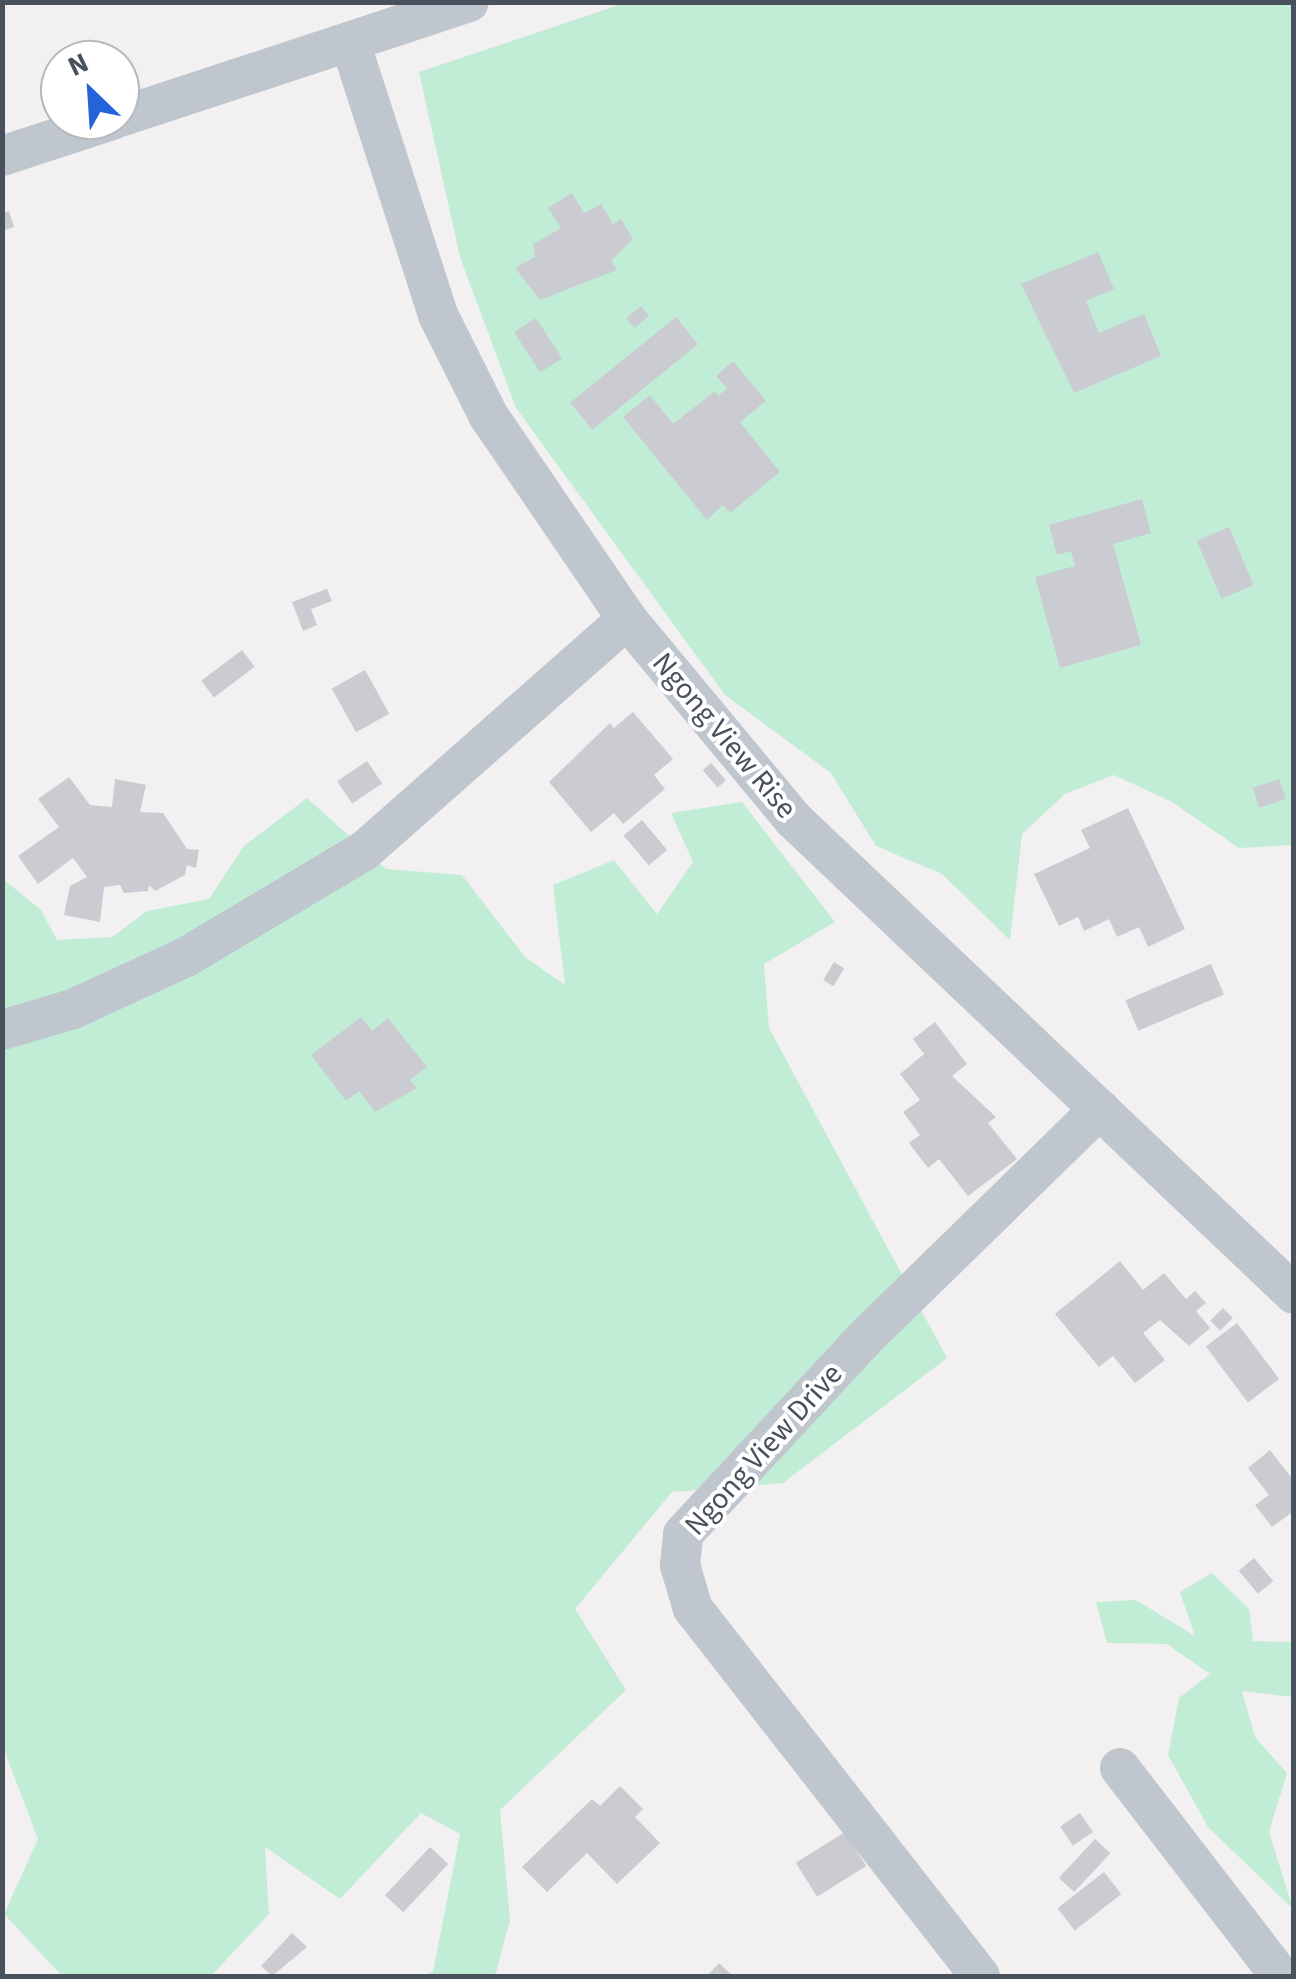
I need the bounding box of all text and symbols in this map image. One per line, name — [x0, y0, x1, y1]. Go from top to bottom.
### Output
north arrow — [40, 40, 140, 140]
text: N — [61, 43, 95, 87]
street label: Ngong View Rise — [644, 646, 804, 826]
street label: Ngong View Drive — [678, 1357, 850, 1543]

